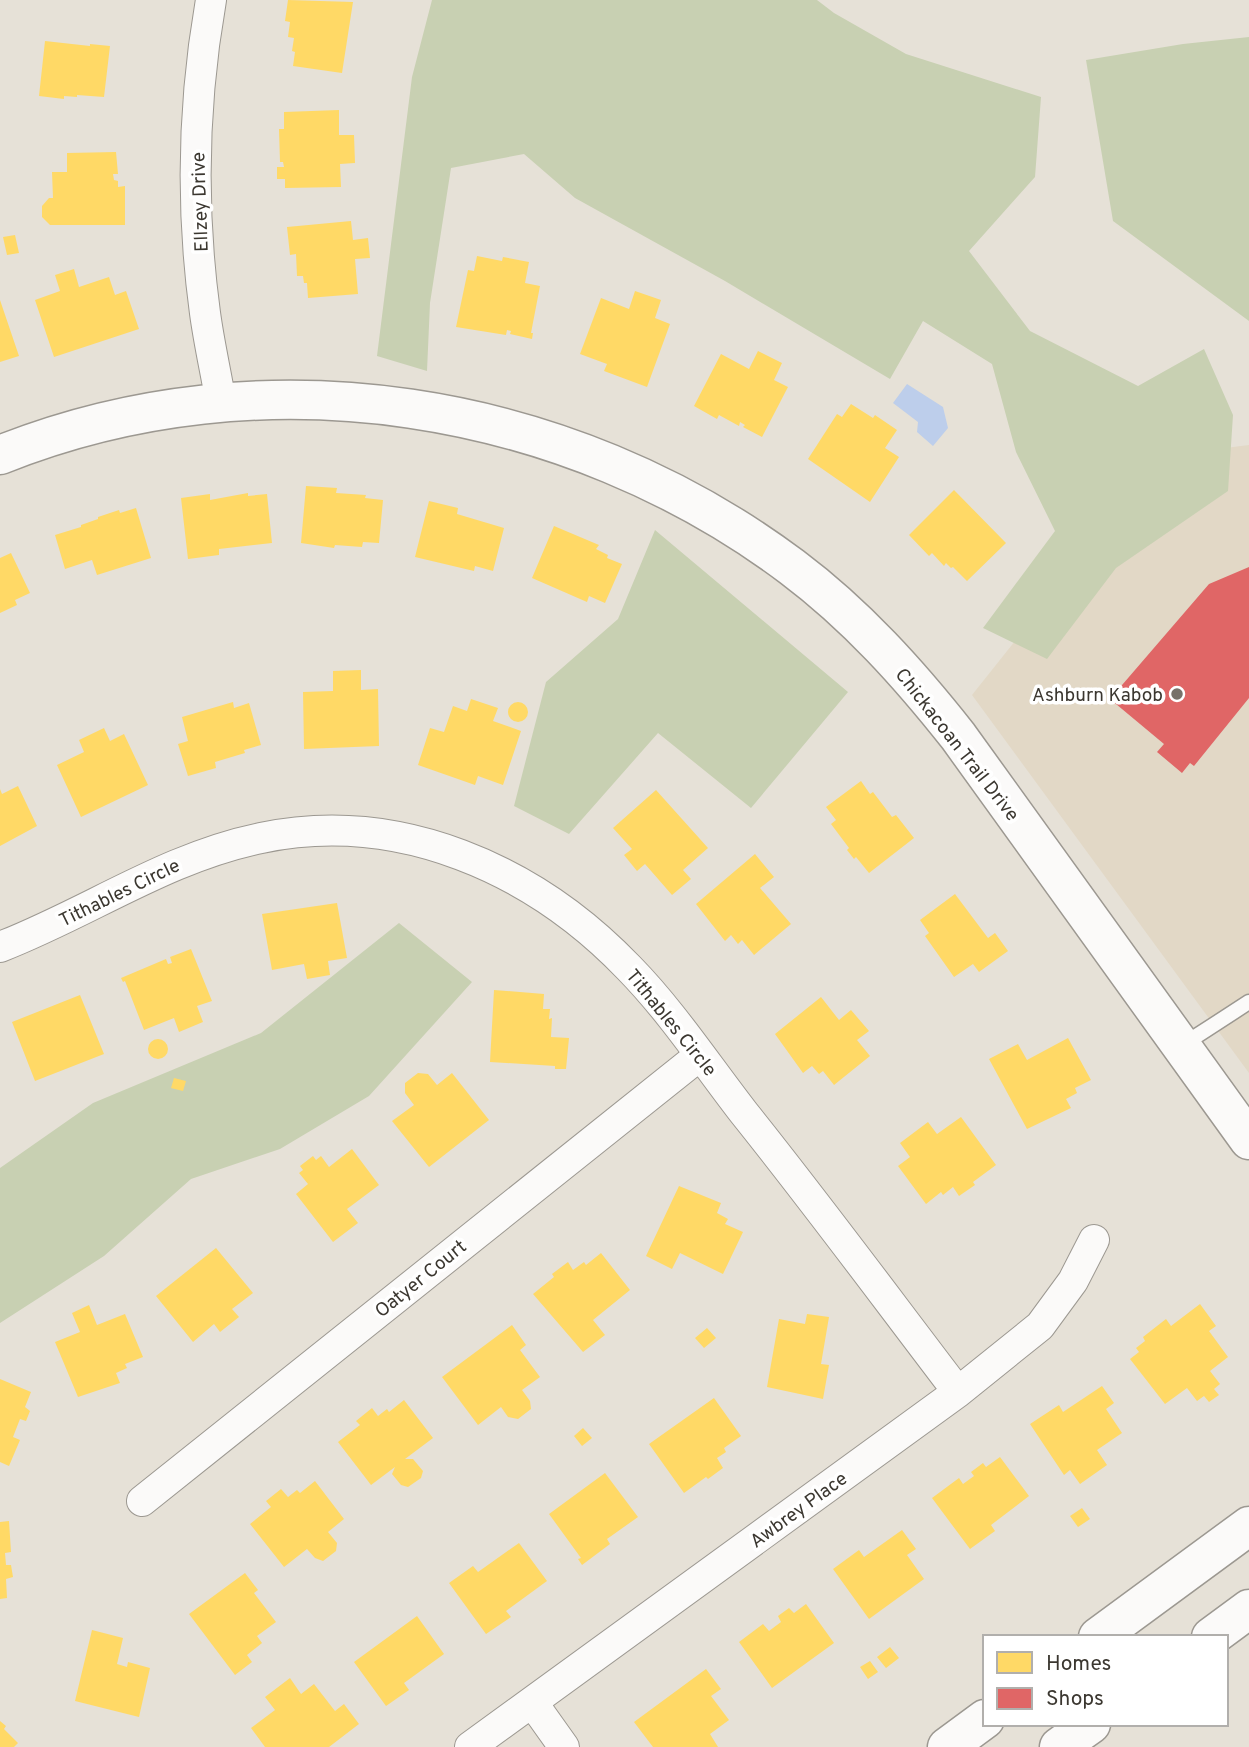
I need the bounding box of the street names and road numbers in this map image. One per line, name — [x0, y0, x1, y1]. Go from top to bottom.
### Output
street label: Ellzey Drive — [187, 151, 215, 252]
street label: Chickacoan Trail Drive — [889, 664, 1024, 827]
street label: Tithables Circle — [56, 854, 184, 933]
street label: Tithables Circle — [620, 965, 721, 1082]
street label: Oatyer Court — [371, 1235, 472, 1324]
street label: Awbrey Place — [746, 1467, 853, 1554]

